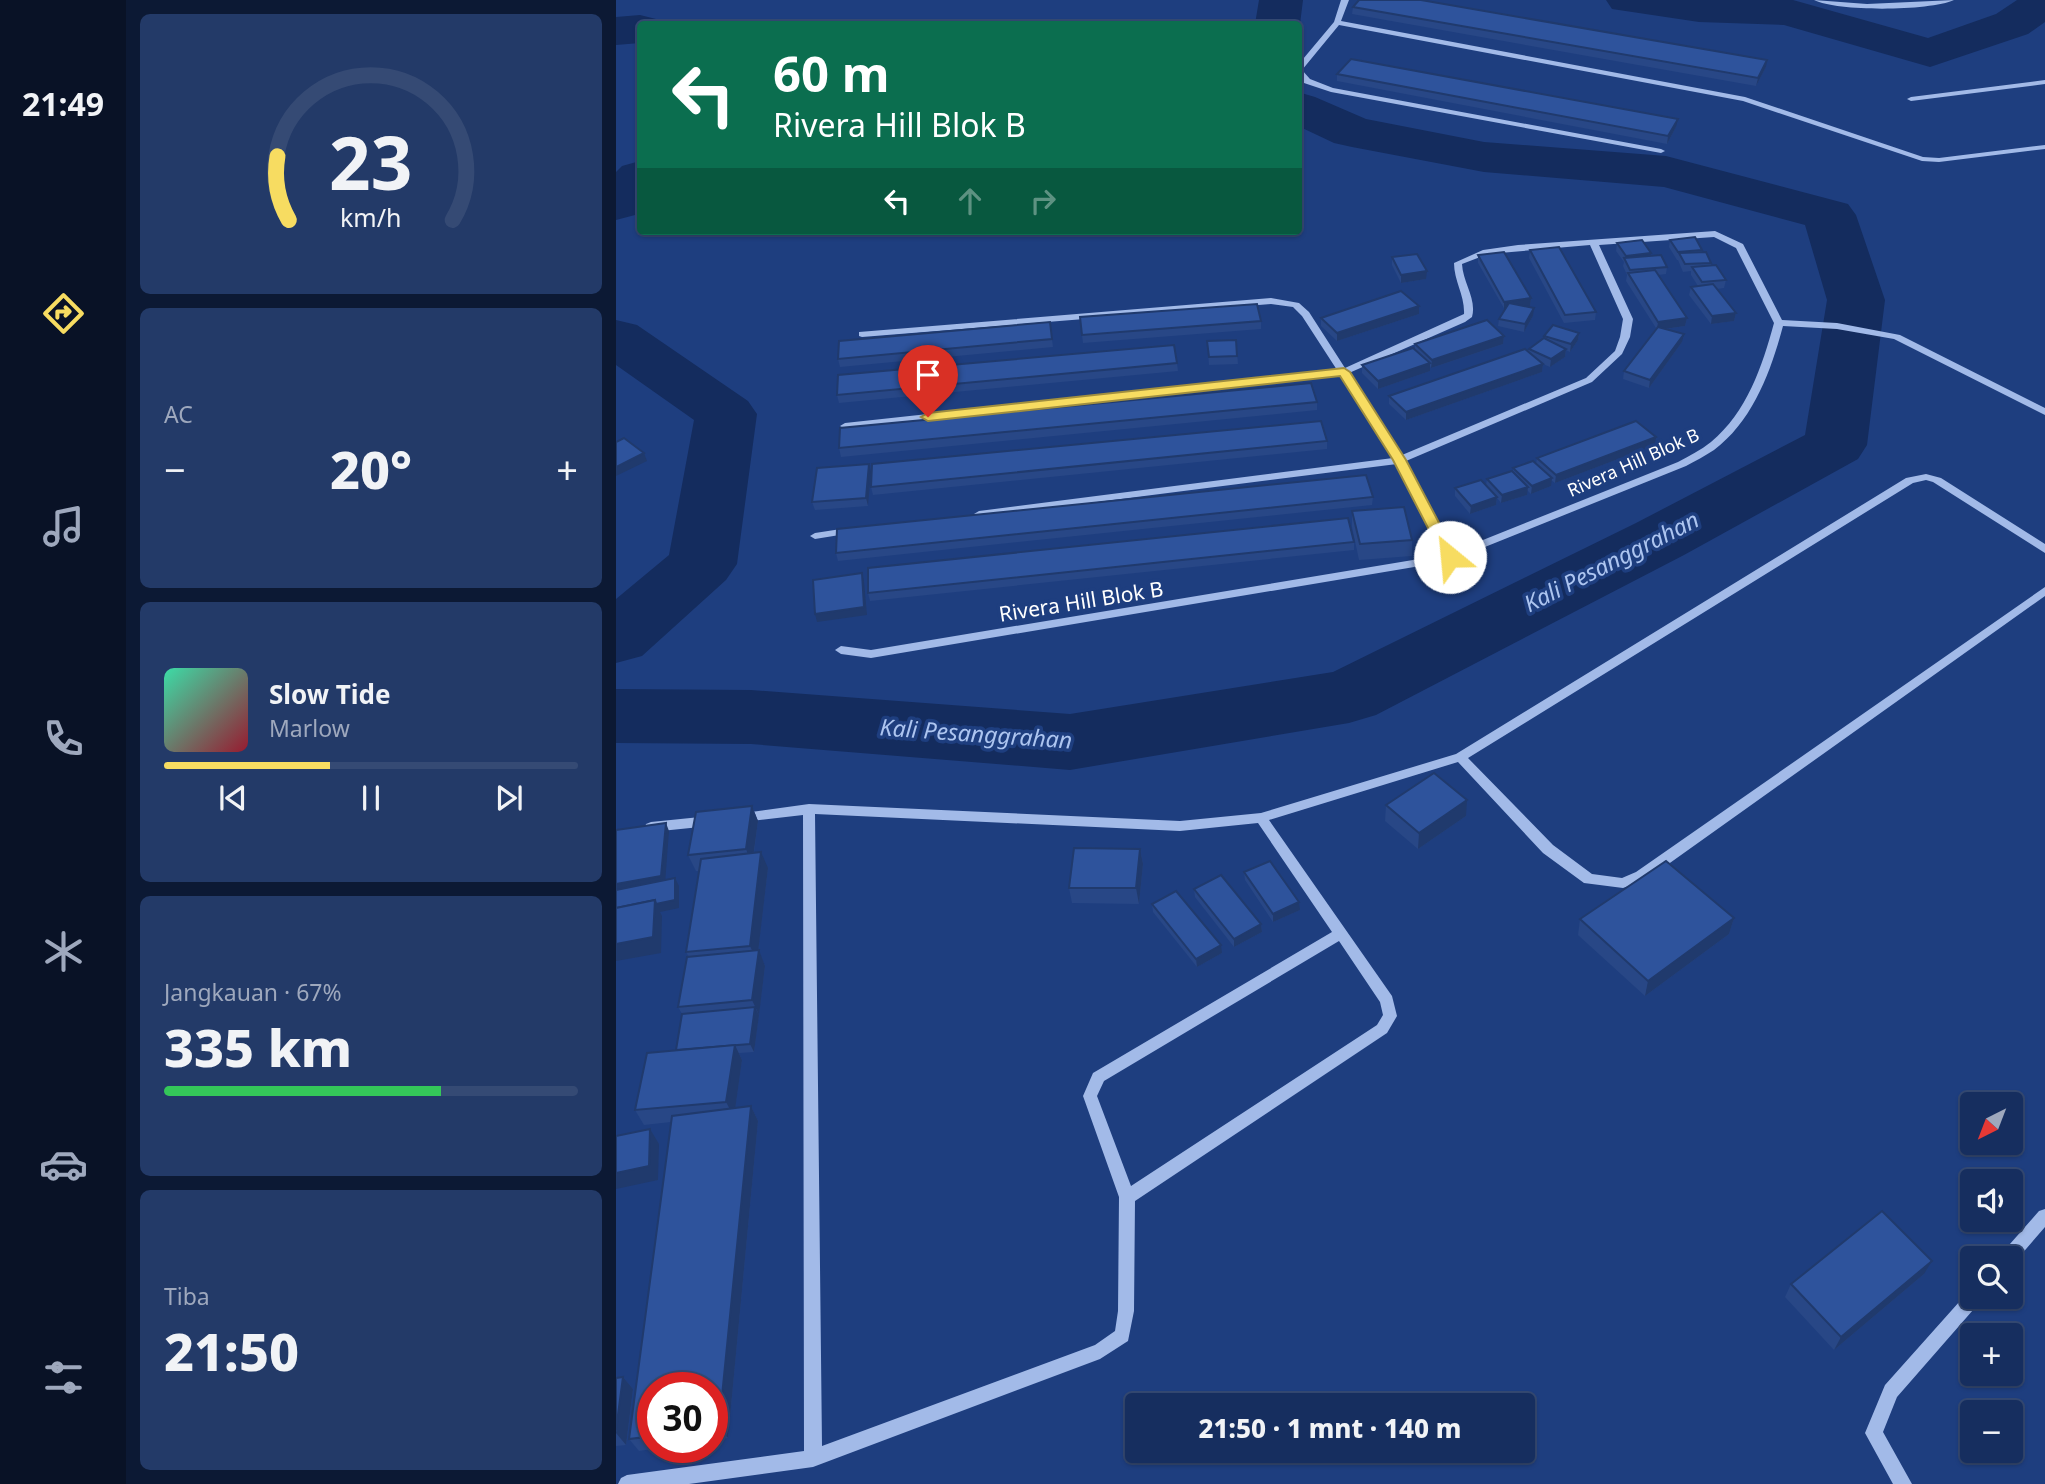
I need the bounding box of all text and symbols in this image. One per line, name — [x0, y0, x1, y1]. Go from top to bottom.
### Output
text: 60 m — [773, 40, 890, 106]
icon: left — [658, 49, 749, 140]
text: 21:49 — [22, 82, 104, 125]
text: Rivera Hill Blok B — [773, 103, 1026, 146]
text: 23 — [329, 112, 413, 211]
icon: left — [878, 182, 916, 220]
icon: ahead — [951, 182, 989, 220]
icon: right — [1024, 182, 1062, 220]
text: km/h — [340, 200, 402, 234]
icon: directions — [39, 289, 88, 338]
pin — [898, 345, 958, 417]
icon: arrive — [909, 356, 947, 394]
text: AC — [164, 398, 193, 430]
street label: Rivera Hill Blok B — [1563, 422, 1703, 502]
text: 20° — [330, 433, 412, 504]
text: − — [164, 443, 186, 495]
text: + — [556, 443, 578, 495]
icon: music — [39, 502, 88, 551]
water label: Kali Pesanggrahan — [1518, 503, 1704, 619]
position arrow — [1413, 520, 1487, 594]
street label: Rivera Hill Blok B — [997, 574, 1165, 628]
text: Slow Tide — [269, 676, 391, 712]
water label: Kali Pesanggrahan — [879, 710, 1073, 756]
text: Marlow — [269, 712, 350, 744]
icon: phone — [39, 714, 88, 763]
icon: previous — [214, 779, 252, 817]
icon: pause — [352, 779, 390, 817]
icon: next — [490, 779, 528, 817]
icon: climate — [39, 927, 88, 976]
text: Jangkauan · 67% — [164, 976, 342, 1008]
text: 335 km — [164, 1011, 352, 1082]
north arrow — [1960, 1092, 2023, 1155]
map controls — [1960, 1092, 2023, 1463]
icon: car — [39, 1140, 88, 1189]
button: sound — [1960, 1169, 2023, 1232]
button: search — [1960, 1246, 2023, 1309]
text: Tiba — [164, 1280, 210, 1312]
text: 21:50 — [164, 1315, 299, 1386]
button: + — [1960, 1323, 2023, 1386]
icon: filters — [39, 1353, 88, 1402]
speed limit sign: 30 — [637, 1372, 728, 1463]
button: − — [1960, 1400, 2023, 1463]
text: 21:50 · 1 mnt · 140 m — [1198, 1410, 1462, 1446]

